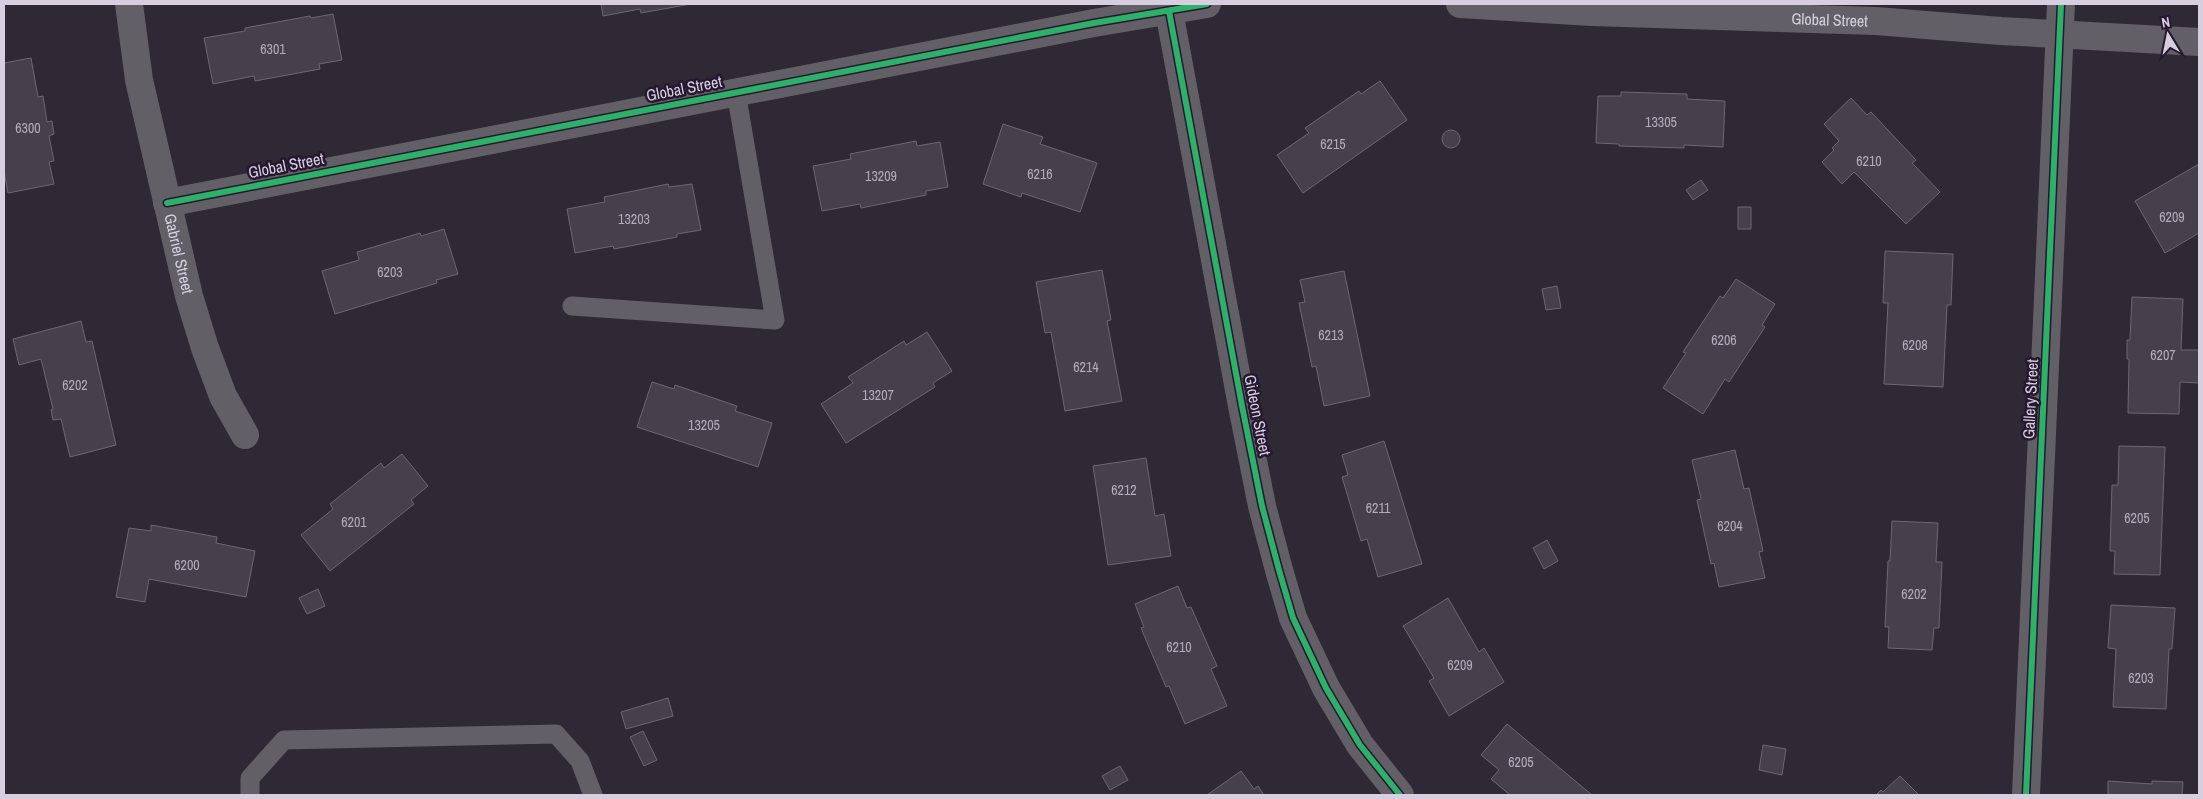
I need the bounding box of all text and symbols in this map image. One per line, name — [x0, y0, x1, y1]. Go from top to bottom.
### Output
street label: Global Street — [1791, 7, 1869, 32]
north arrow — [2143, 10, 2193, 60]
text: N — [2160, 13, 2171, 32]
house number: 6301 — [260, 40, 286, 58]
street label: Global Street — [644, 70, 724, 106]
house number: 13305 — [1645, 113, 1677, 131]
house number: 6300 — [15, 119, 41, 137]
house number: 6215 — [1320, 135, 1346, 153]
street label: Global Street — [246, 147, 326, 183]
house number: 6210 — [1856, 152, 1882, 170]
house number: 6216 — [1027, 165, 1053, 183]
house number: 13209 — [865, 167, 897, 185]
house number: 6209 — [2159, 208, 2185, 226]
house number: 13203 — [618, 210, 650, 228]
street label: Gabriel Street — [159, 211, 199, 296]
house number: 6203 — [377, 263, 403, 281]
house number: 6213 — [1318, 326, 1344, 344]
house number: 6206 — [1711, 331, 1737, 349]
house number: 6208 — [1902, 336, 1928, 354]
house number: 6207 — [2150, 346, 2176, 364]
house number: 6214 — [1073, 358, 1099, 376]
street label: Gallery Street — [2017, 358, 2043, 440]
street label: Gideon Street — [1239, 373, 1277, 458]
house number: 6202 — [62, 376, 88, 394]
house number: 13207 — [862, 386, 894, 404]
house number: 13205 — [688, 416, 720, 434]
house number: 6212 — [1111, 481, 1137, 499]
house number: 6211 — [1366, 499, 1391, 517]
house number: 6205 — [2124, 509, 2150, 527]
house number: 6201 — [341, 513, 367, 531]
house number: 6204 — [1717, 517, 1743, 535]
house number: 6200 — [174, 556, 200, 574]
house number: 6202 — [1901, 585, 1927, 603]
house number: 6210 — [1166, 638, 1192, 656]
house number: 6209 — [1447, 656, 1473, 674]
house number: 6203 — [2128, 669, 2154, 687]
house number: 6205 — [1508, 753, 1534, 771]

